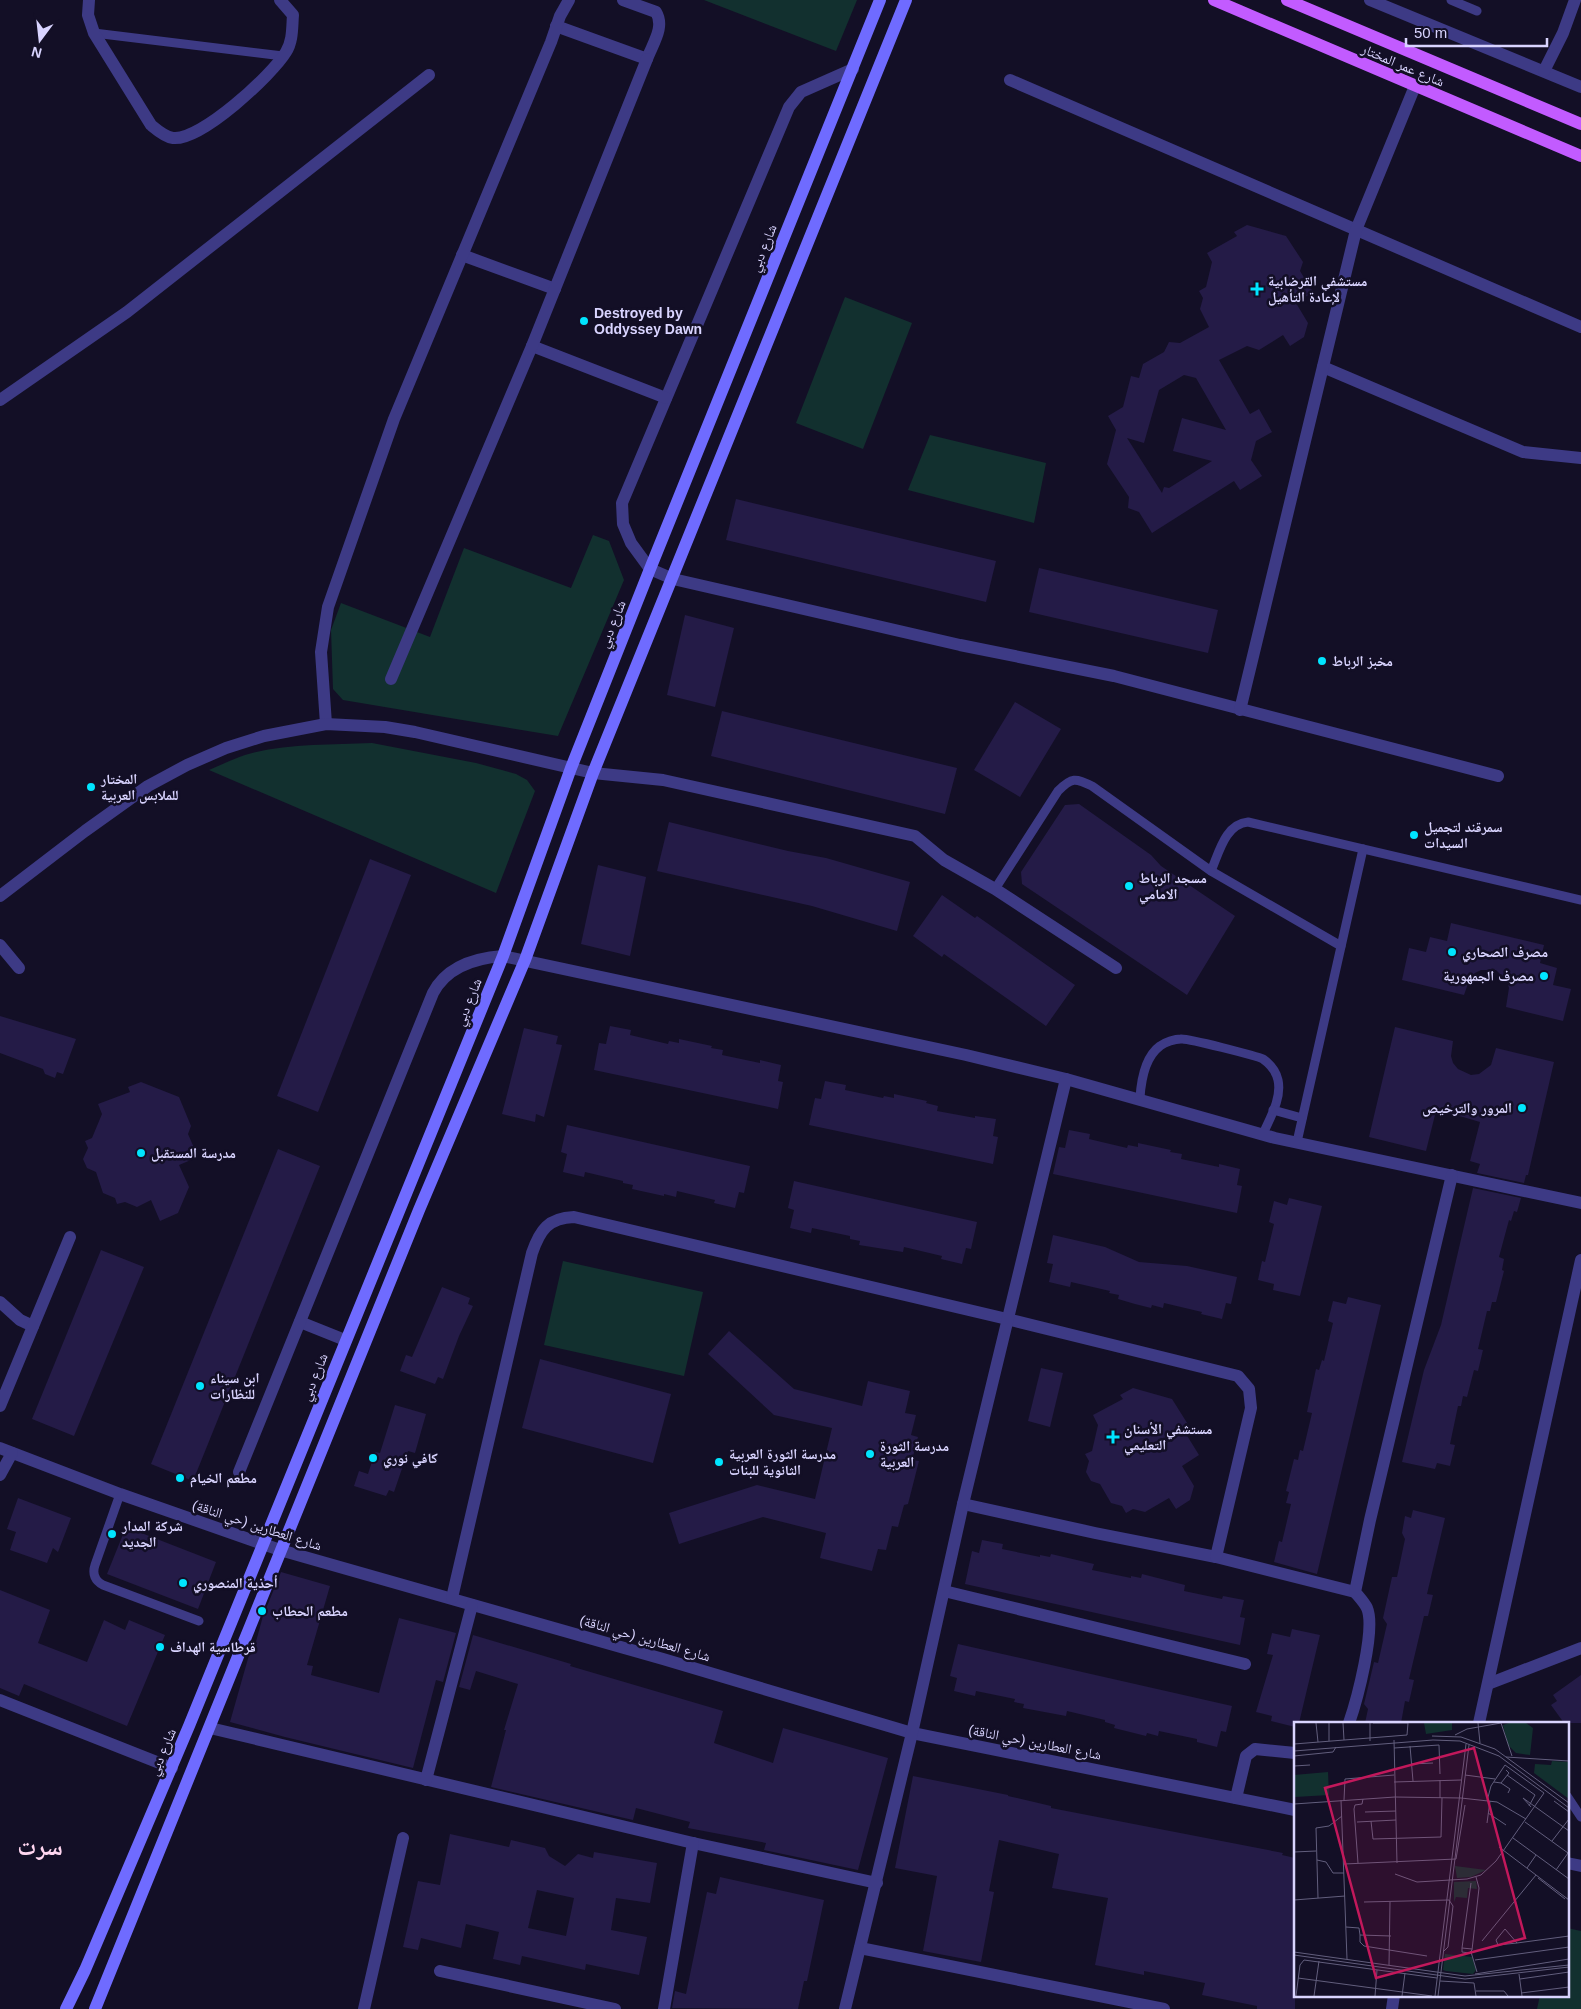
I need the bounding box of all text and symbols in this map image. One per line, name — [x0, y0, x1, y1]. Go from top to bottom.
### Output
north arrow — [15, 15, 65, 65]
scale bar — [1406, 15, 1547, 47]
text: 50 m — [1414, 24, 1447, 41]
street label: شارع عمر المختار — [1358, 40, 1447, 91]
text: N — [30, 44, 44, 62]
street label: شارع دبي — [746, 222, 783, 275]
place label: مستشفي القرضابية لإعادة التأهيل — [1268, 273, 1367, 306]
marker: مستشفي القرضابية لإعادة التأهيل — [1250, 282, 1264, 296]
place label: Destroyed by Oddyssey Dawn — [594, 305, 702, 337]
marker: Destroyed by Oddyssey Dawn — [578, 315, 590, 327]
street label: شارع دبي — [595, 598, 632, 651]
place label: مخبز الرباط — [1332, 653, 1393, 670]
marker: مخبز الرباط — [1316, 655, 1328, 667]
place label: المختار للملابس العربية — [100, 771, 179, 804]
marker: المختار للملابس العربية — [85, 781, 97, 793]
place label: سمرقند لتجميل السيدات — [1424, 819, 1503, 851]
marker: سمرقند لتجميل السيدات — [1408, 829, 1420, 841]
place label: مسجد الرباط الامامي — [1139, 870, 1207, 905]
marker: مسجد الرباط الامامي — [1123, 880, 1135, 892]
place label: مصرف الصحاري — [1462, 944, 1548, 963]
marker: مصرف الصحاري — [1446, 946, 1458, 958]
place label: مصرف الجمهورية — [1443, 968, 1534, 985]
marker: مصرف الجمهورية — [1538, 970, 1550, 982]
street label: شارع دبي — [451, 976, 488, 1029]
place label: المرور والترخيص — [1422, 1100, 1512, 1117]
marker: المرور والترخيص — [1516, 1102, 1528, 1114]
place label: مدرسة المستقبل — [151, 1145, 236, 1162]
marker: مدرسة المستقبل — [135, 1147, 147, 1159]
street label: شارع دبي — [297, 1351, 334, 1404]
place label: ابن سيناء للنظارات — [210, 1370, 259, 1402]
marker: ابن سيناء للنظارات — [194, 1380, 206, 1392]
place label: مستشفي الأسنان التعليمي — [1124, 1421, 1213, 1456]
marker: مستشفي الأسنان التعليمي — [1106, 1430, 1120, 1444]
place label: مدرسة الثورة العربية — [880, 1438, 949, 1471]
place label: مدرسة الثورة العربية الثانوية للبنات — [729, 1446, 836, 1479]
marker: مدرسة الثورة العربية — [864, 1448, 876, 1460]
place label: كافي نوري — [383, 1450, 438, 1469]
marker: كافي نوري — [367, 1452, 379, 1464]
marker: مدرسة الثورة العربية الثانوية للبنات — [713, 1456, 725, 1468]
place label: مطعم الخيام — [190, 1470, 257, 1488]
marker: مطعم الخيام — [174, 1472, 186, 1484]
street label: شارع العطارين (حي الناقة) — [189, 1497, 324, 1557]
place label: شركة المدار الجديد — [121, 1518, 183, 1550]
marker: شركة المدار الجديد — [106, 1528, 118, 1540]
place label: أحذية المنصوري — [193, 1575, 278, 1594]
marker: أحذية المنصوري — [177, 1577, 189, 1589]
place label: مطعم الحطاب — [272, 1603, 348, 1621]
marker: مطعم الحطاب — [256, 1605, 268, 1617]
street label: شارع العطارين (حي الناقة) — [577, 1612, 712, 1668]
place label: قرطاسية الهداف — [170, 1639, 256, 1656]
marker: قرطاسية الهداف — [154, 1641, 166, 1653]
street label: شارع العطارين (حي الناقة) — [966, 1721, 1103, 1766]
inset map — [1294, 1722, 1568, 1996]
street label: شارع دبي — [145, 1726, 182, 1779]
district label: سرت — [17, 1833, 63, 1860]

